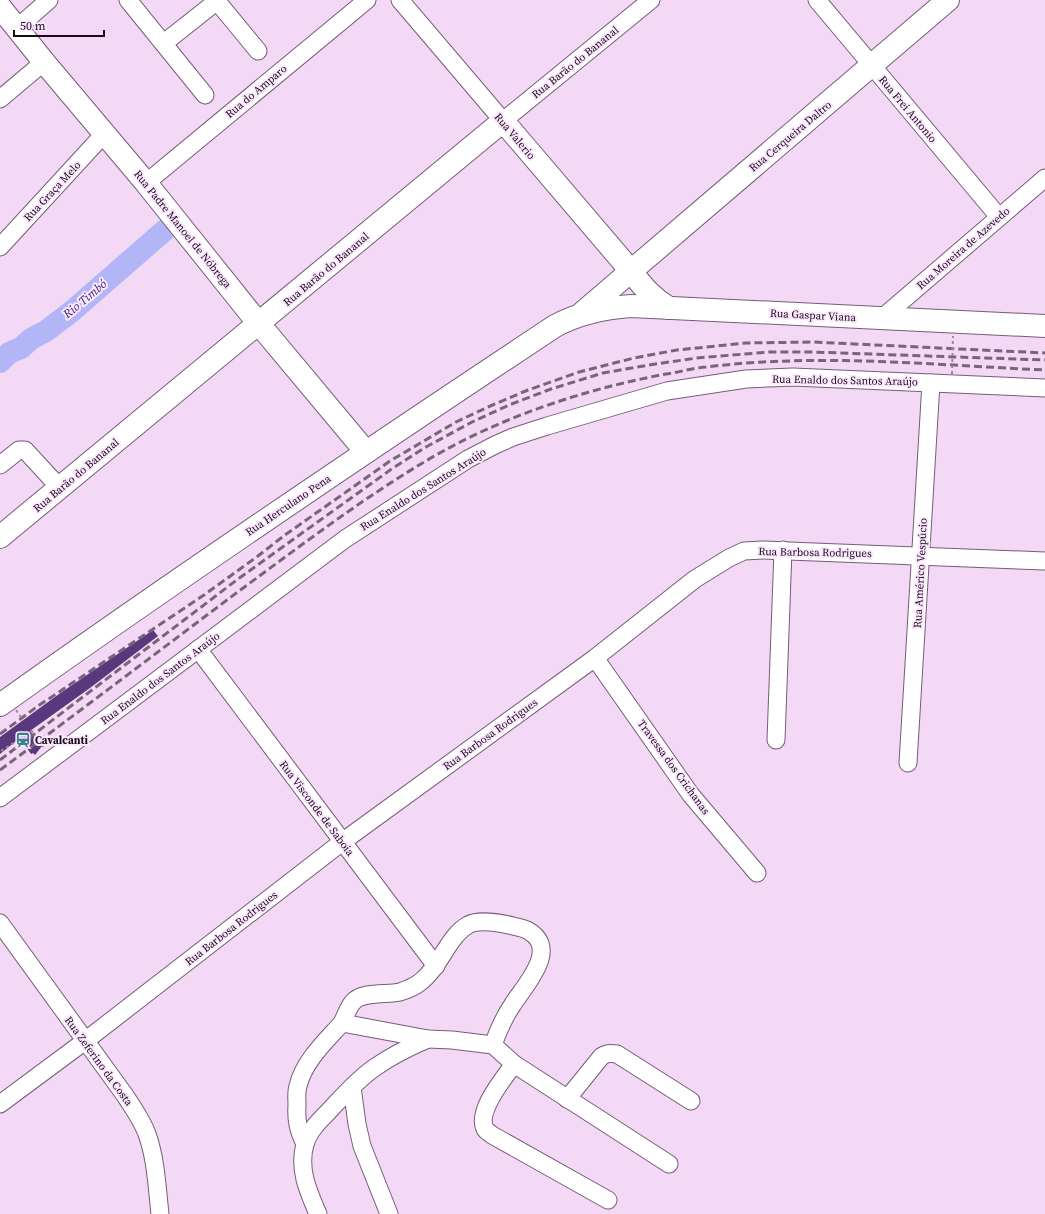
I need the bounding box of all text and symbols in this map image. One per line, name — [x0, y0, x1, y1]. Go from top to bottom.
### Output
scale bar — [14, 12, 104, 38]
text: 50 m — [20, 18, 46, 34]
street label: Rua Barão do Bananal — [529, 23, 622, 102]
street label: Rua do Amparo — [222, 61, 290, 122]
street label: Rua Frei Antonio — [875, 73, 940, 146]
street label: Rua Cerqueira Daltro — [746, 97, 835, 175]
street label: Rua Valerio — [491, 110, 538, 163]
street label: Rua Graça Melo — [21, 158, 84, 225]
street label: Rua Padre Manoel de Nóbrega — [130, 167, 235, 292]
street label: Rua Moreira de Azevedo — [914, 204, 1013, 293]
street label: Rua Barão do Bananal — [280, 229, 372, 310]
water label: Rio Timbó — [59, 276, 110, 323]
street label: Rua Gaspar Viana — [769, 306, 857, 325]
street label: Rua Enaldo dos Santos Araújo — [772, 372, 918, 389]
street label: Rua Barão do Bananal — [30, 435, 122, 516]
street label: Rua Enaldo dos Santos Araújo — [357, 444, 489, 534]
street label: Rua Herculano Pena — [243, 471, 334, 540]
street label: Rua Américo Vespúcio — [910, 518, 931, 628]
street label: Rua Barbosa Rodrigues — [758, 544, 872, 561]
street label: Rua Enaldo dos Santos Araújo — [98, 629, 223, 728]
street label: Rua Barbosa Rodrigues — [440, 695, 541, 774]
street label: Travessa dos Crichanas — [634, 717, 713, 818]
station icon: Cavalcanti — [14, 731, 32, 749]
place label: Cavalcanti — [35, 733, 88, 748]
street label: Rua Visconde de Saboia — [276, 758, 358, 859]
street label: Rua Barbosa Rodrigues — [182, 887, 281, 969]
street label: Rua Zeferino da Costa — [61, 1014, 136, 1109]

